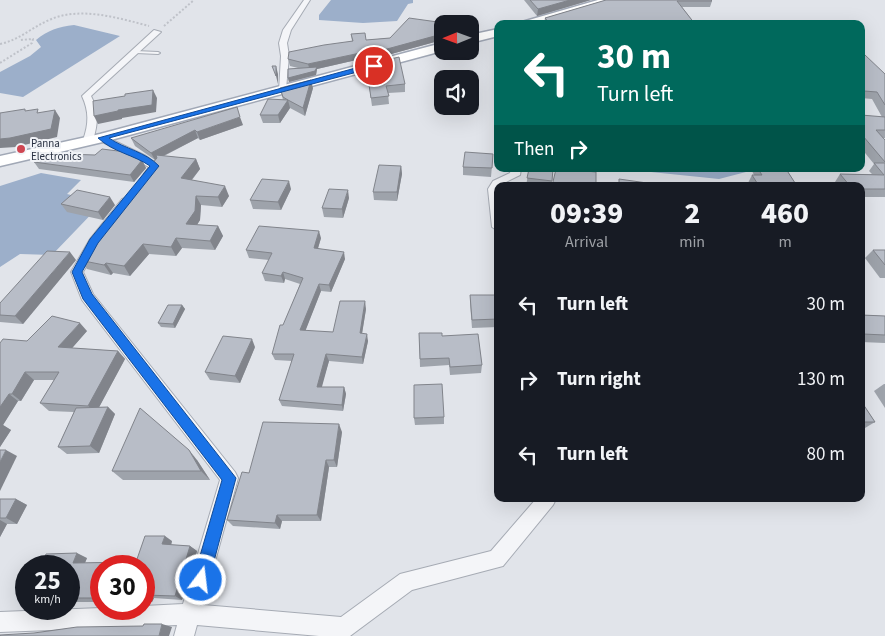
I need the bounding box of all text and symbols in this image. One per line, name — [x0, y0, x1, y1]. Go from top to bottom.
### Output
north arrow — [434, 15, 479, 60]
map controls — [434, 15, 479, 115]
text: 30 m — [597, 32, 671, 82]
icon: left — [514, 40, 579, 105]
pin — [353, 45, 395, 87]
icon: arrive — [360, 52, 388, 80]
button: sound — [434, 70, 479, 115]
text: Turn left — [597, 78, 673, 110]
icon: right — [564, 135, 592, 163]
place label: Panna Electronics — [31, 136, 82, 164]
text: Then — [514, 136, 554, 163]
marker: Panna Electronics — [15, 143, 27, 155]
text: 09:39 — [550, 192, 623, 235]
text: 2 — [684, 192, 700, 235]
text: 460 — [761, 192, 809, 235]
text: Arrival — [565, 231, 608, 253]
text: min — [679, 231, 705, 253]
text: m — [778, 231, 792, 253]
icon: left — [514, 291, 542, 319]
text: Turn left — [557, 291, 628, 318]
text: 30 m — [807, 291, 845, 318]
icon: right — [514, 366, 542, 394]
text: Turn right — [557, 366, 641, 393]
text: 130 m — [797, 366, 845, 393]
icon: left — [514, 441, 542, 469]
text: Turn left — [557, 441, 628, 468]
text: 80 m — [807, 441, 845, 468]
position arrow — [174, 553, 226, 605]
speed limit sign: 30 — [90, 555, 155, 620]
text: 25 — [34, 563, 61, 599]
text: km/h — [34, 591, 61, 608]

